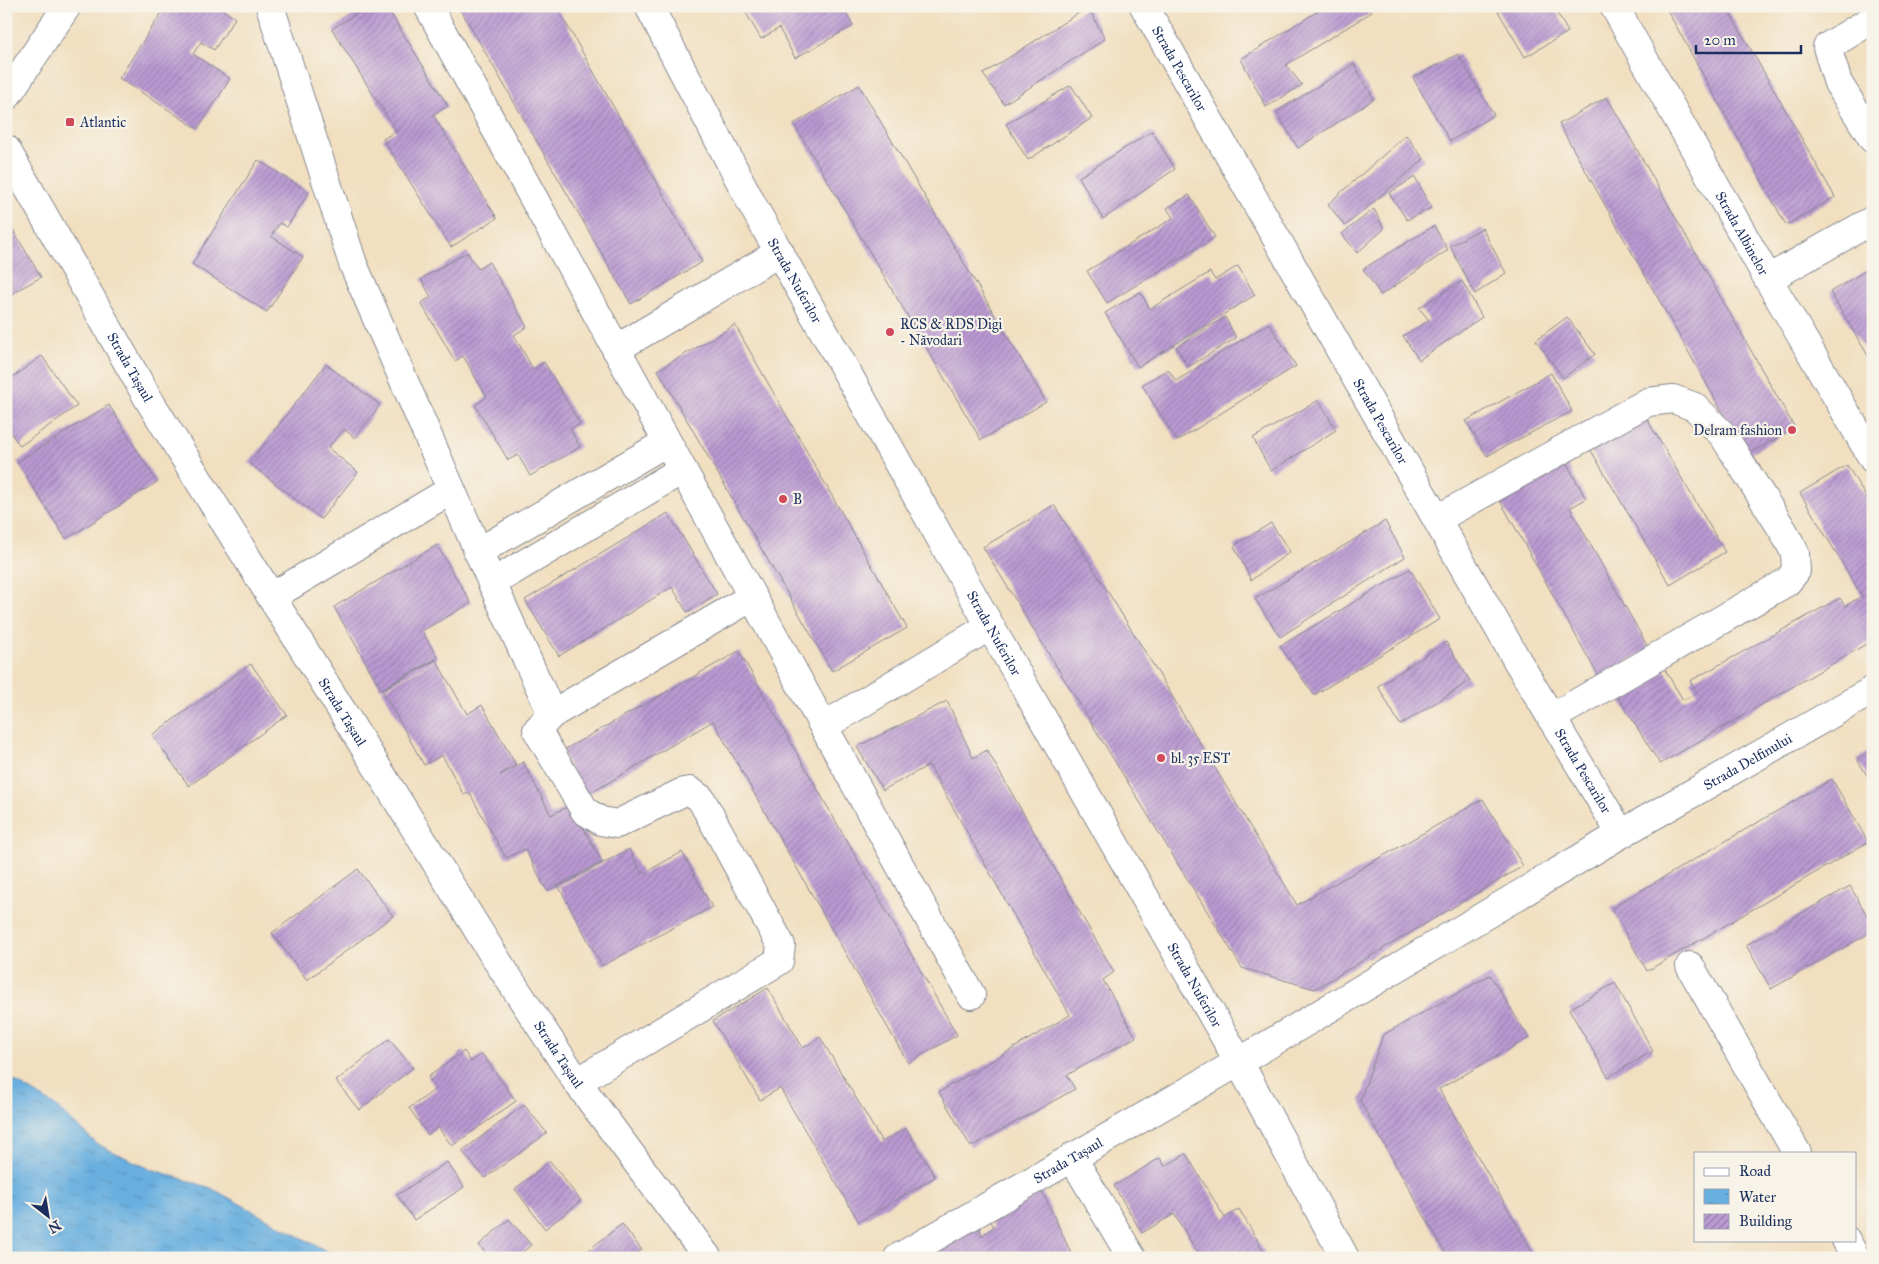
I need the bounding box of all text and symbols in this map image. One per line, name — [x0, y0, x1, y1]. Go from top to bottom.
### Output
scale bar — [1696, 22, 1802, 54]
street label: Strada Pescarilor — [1148, 23, 1211, 115]
text: 20 m — [1704, 31, 1736, 49]
place label: Atlantic — [79, 114, 126, 131]
marker: Atlantic — [64, 116, 76, 128]
street label: Strada Albinelor — [1711, 189, 1773, 279]
street label: Strada Nuferilor — [764, 235, 826, 327]
place label: RCS & RDS Digi - Năvodari — [900, 316, 1002, 349]
marker: RCS & RDS Digi - Năvodari — [884, 326, 896, 338]
street label: Strada Tașaul — [103, 330, 156, 405]
street label: Strada Pescarilor — [1349, 376, 1412, 468]
place label: Delram fashion — [1693, 422, 1782, 439]
marker: Delram fashion — [1786, 424, 1798, 436]
place label: B — [793, 491, 802, 508]
marker: B — [777, 493, 789, 505]
street label: Strada Nuferilor — [963, 588, 1025, 680]
street label: Strada Tașaul — [315, 675, 370, 750]
street label: Strada Pescarilor — [1551, 726, 1615, 817]
street label: Strada Delfinului — [1701, 730, 1795, 794]
place label: bl. 35 EST — [1171, 750, 1231, 767]
marker: bl. 35 EST — [1155, 752, 1167, 764]
street label: Strada Nuferilor — [1164, 940, 1226, 1031]
street label: Strada Tașaul — [530, 1018, 587, 1092]
street label: Strada Tașaul — [1030, 1134, 1106, 1187]
legend — [1694, 1152, 1856, 1242]
text: Road — [1739, 1162, 1771, 1180]
text: Water — [1739, 1188, 1776, 1206]
north arrow — [22, 1192, 72, 1242]
text: Building — [1739, 1212, 1793, 1230]
text: N — [45, 1216, 64, 1237]

